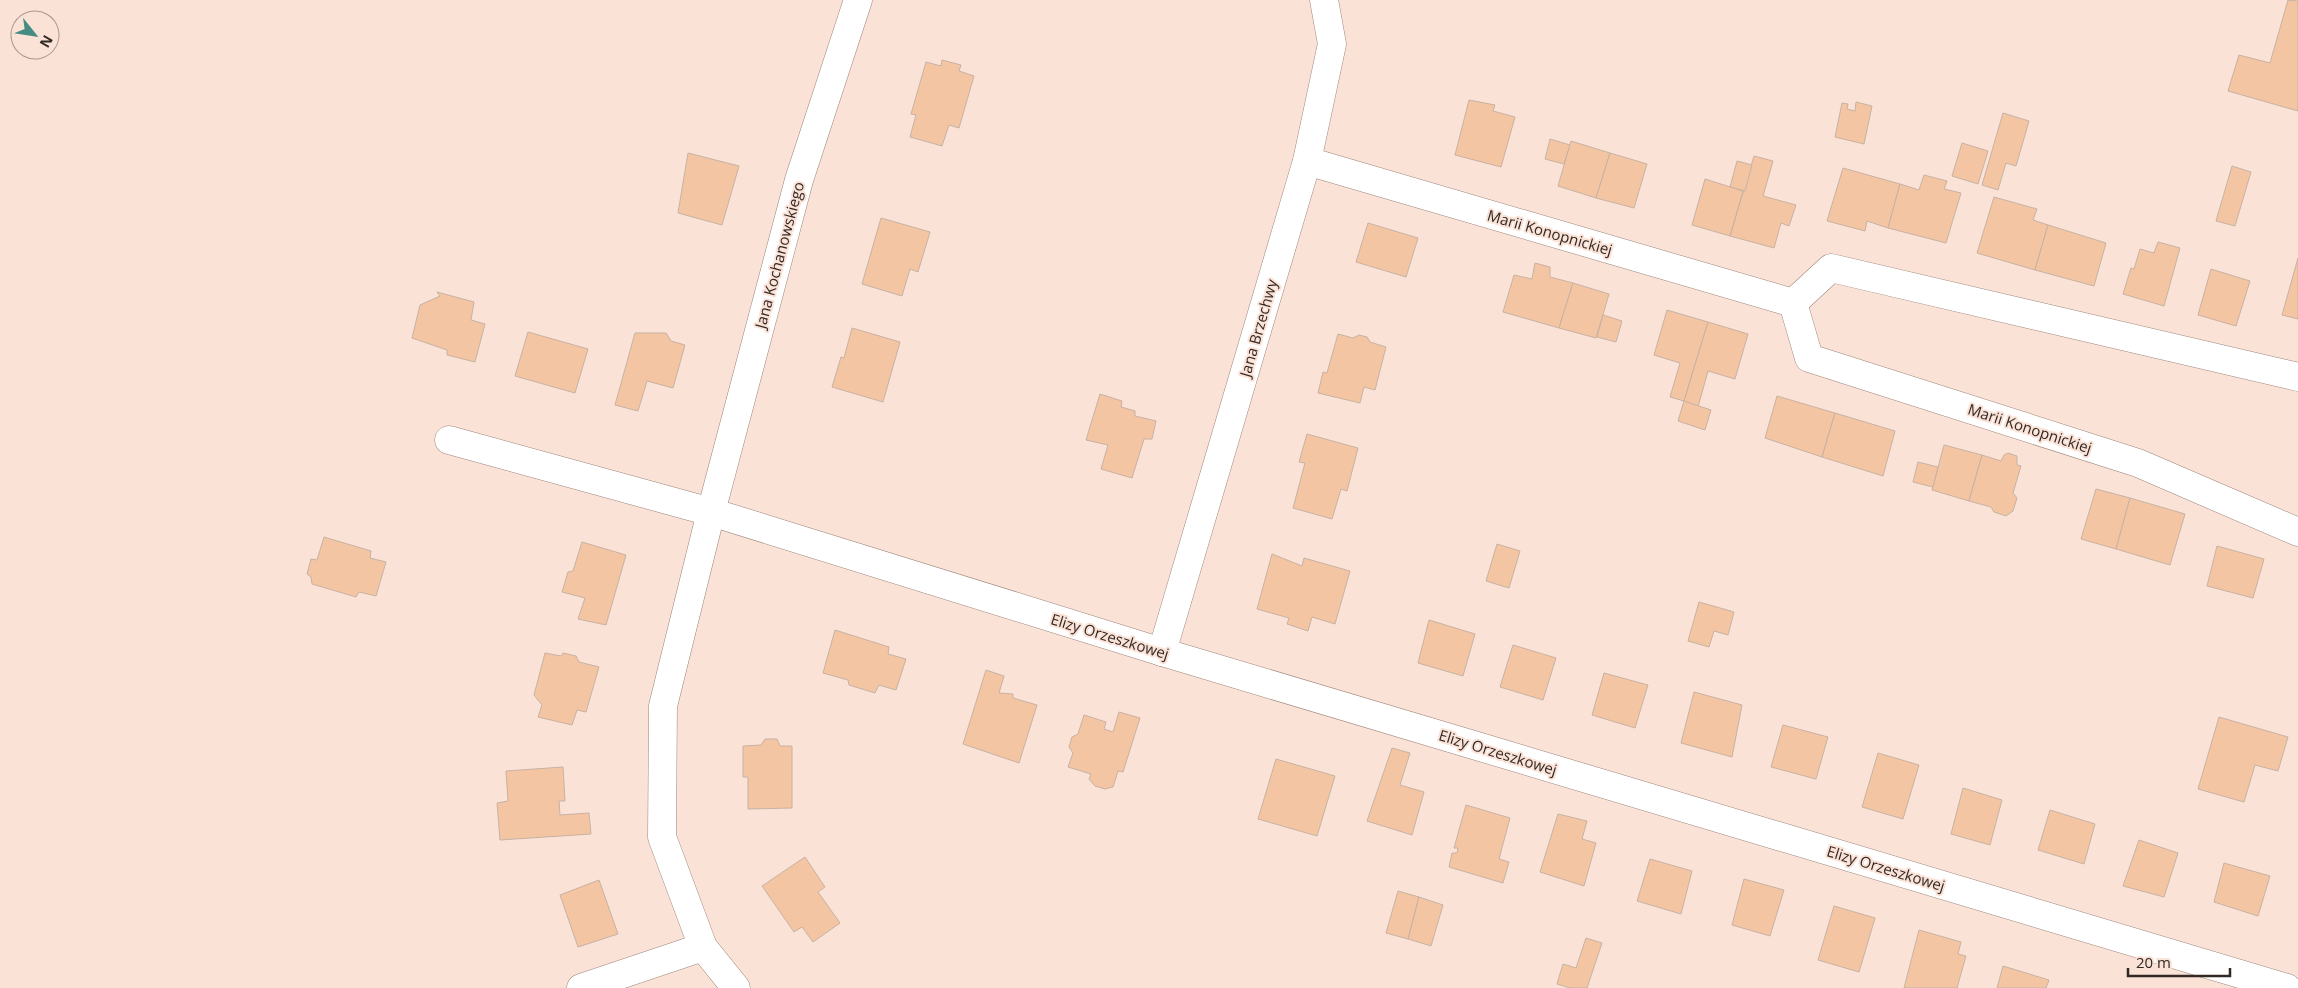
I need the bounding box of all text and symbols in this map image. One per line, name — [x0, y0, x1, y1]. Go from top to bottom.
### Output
north arrow — [10, 10, 60, 60]
text: N — [36, 32, 58, 51]
street label: Jana Kochanowskiego — [749, 179, 808, 332]
street label: Marii Konopnickiej — [1485, 205, 1615, 259]
street label: Jana Brzechwy — [1234, 276, 1282, 381]
street label: Marii Konopnickiej — [1966, 399, 2094, 457]
street label: Elizy Orzeszkowej — [1048, 609, 1172, 663]
street label: Elizy Orzeszkowej — [1436, 725, 1560, 779]
street label: Elizy Orzeszkowej — [1824, 841, 1948, 895]
scale bar — [2128, 946, 2230, 978]
text: 20 m — [2136, 952, 2171, 972]

